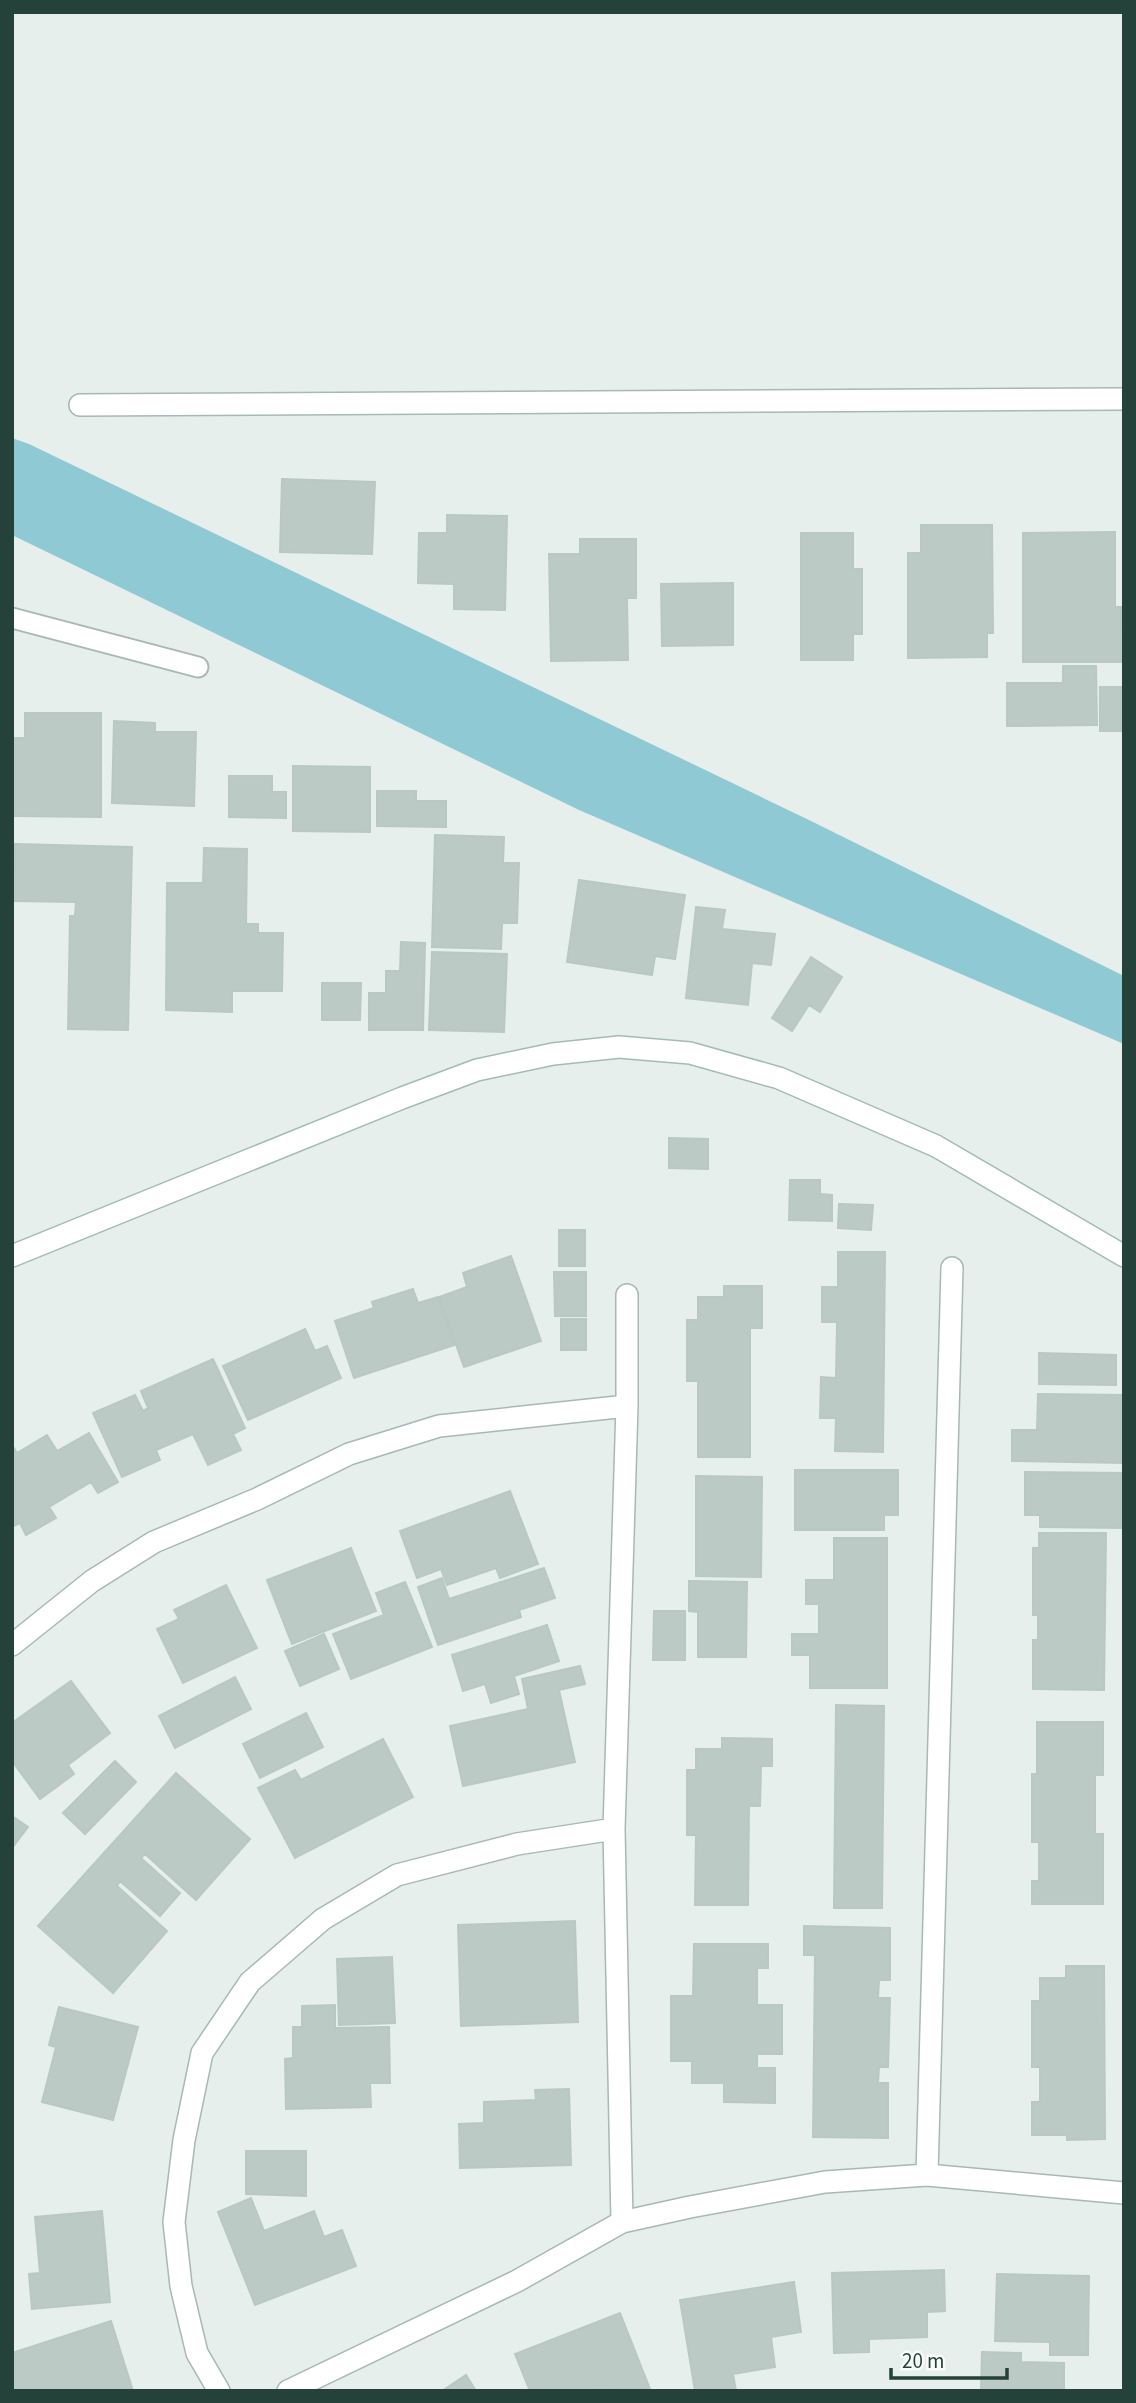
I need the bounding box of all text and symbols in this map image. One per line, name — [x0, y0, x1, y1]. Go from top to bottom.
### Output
scale bar — [891, 2336, 1006, 2380]
text: 20 m — [902, 2346, 944, 2376]

